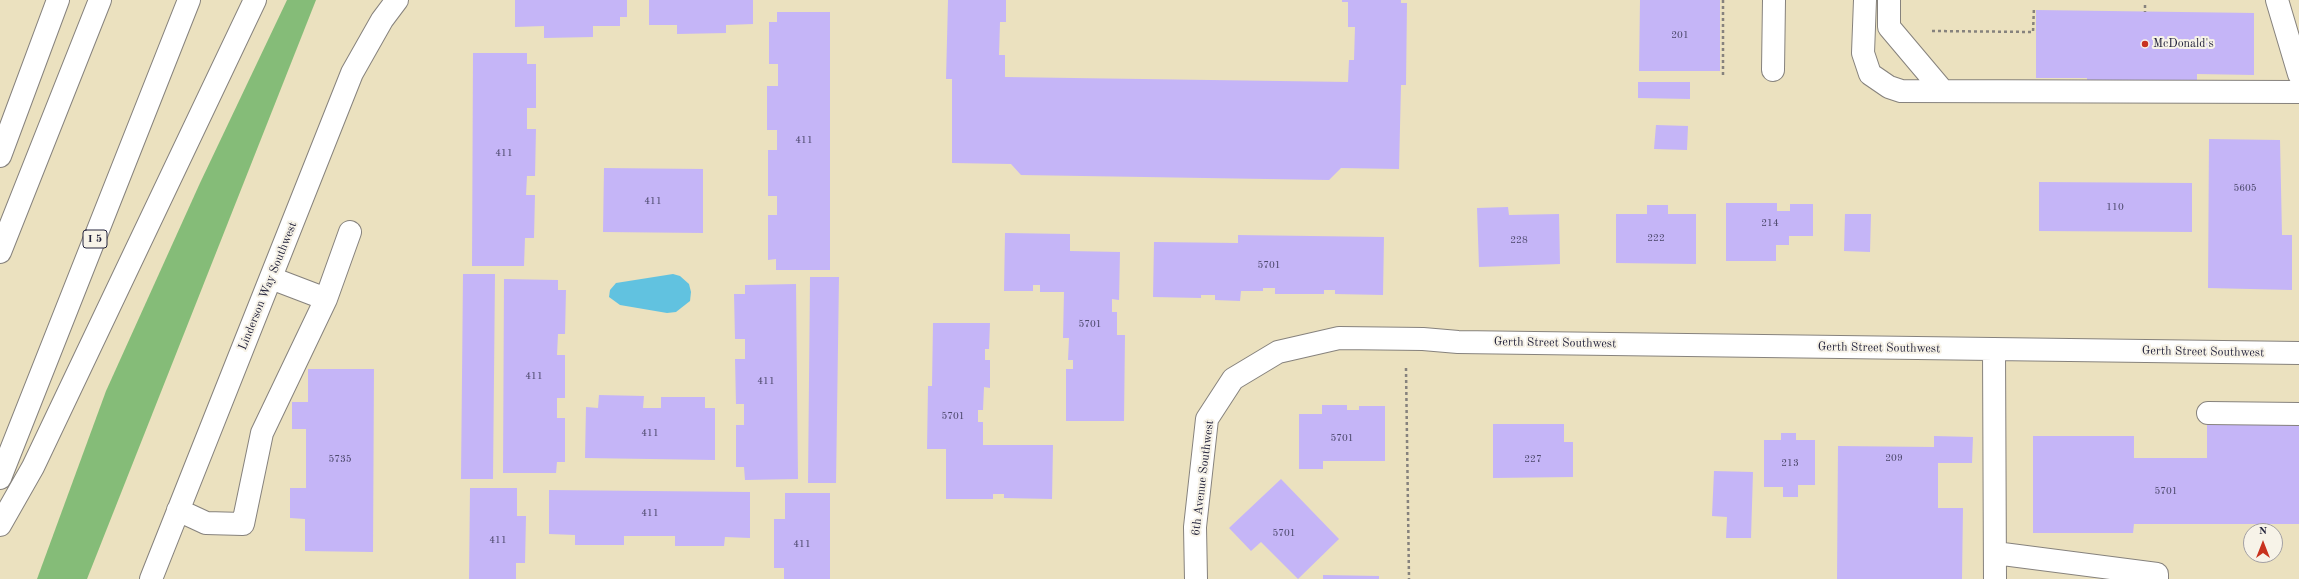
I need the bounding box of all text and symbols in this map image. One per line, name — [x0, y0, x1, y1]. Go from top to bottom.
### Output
house number: 201 — [1671, 29, 1689, 41]
place label: McDonald's — [2153, 37, 2214, 51]
marker: McDonald's — [2140, 39, 2150, 49]
house number: 411 — [795, 134, 813, 146]
house number: 411 — [495, 147, 513, 159]
house number: 5605 — [2233, 182, 2257, 194]
house number: 411 — [644, 195, 662, 207]
house number: 110 — [2106, 201, 2124, 213]
house number: 214 — [1761, 217, 1779, 229]
street label: Linderson Way Southwest — [236, 220, 300, 352]
road number: I 5 — [83, 230, 107, 248]
house number: 222 — [1647, 232, 1665, 244]
house number: 228 — [1510, 234, 1528, 246]
house number: 5701 — [1257, 259, 1281, 271]
house number: 5701 — [1078, 318, 1102, 330]
street label: Gerth Street Southwest — [1494, 335, 1616, 351]
street label: Gerth Street Southwest — [1818, 340, 1940, 356]
street label: Gerth Street Southwest — [2142, 344, 2264, 360]
house number: 411 — [525, 370, 543, 382]
house number: 411 — [757, 375, 775, 387]
house number: 5701 — [941, 410, 965, 422]
street label: 6th Avenue Southwest — [1189, 419, 1217, 537]
house number: 411 — [641, 427, 659, 439]
house number: 5701 — [1330, 432, 1354, 444]
house number: 209 — [1885, 452, 1903, 464]
house number: 5735 — [328, 453, 352, 465]
house number: 227 — [1524, 453, 1542, 465]
house number: 213 — [1781, 457, 1799, 469]
house number: 5701 — [2154, 485, 2178, 497]
house number: 411 — [641, 507, 659, 519]
north arrow — [2243, 523, 2283, 563]
text: N — [2259, 526, 2267, 537]
house number: 5701 — [1272, 527, 1296, 539]
house number: 411 — [489, 534, 507, 546]
house number: 411 — [793, 538, 811, 550]

